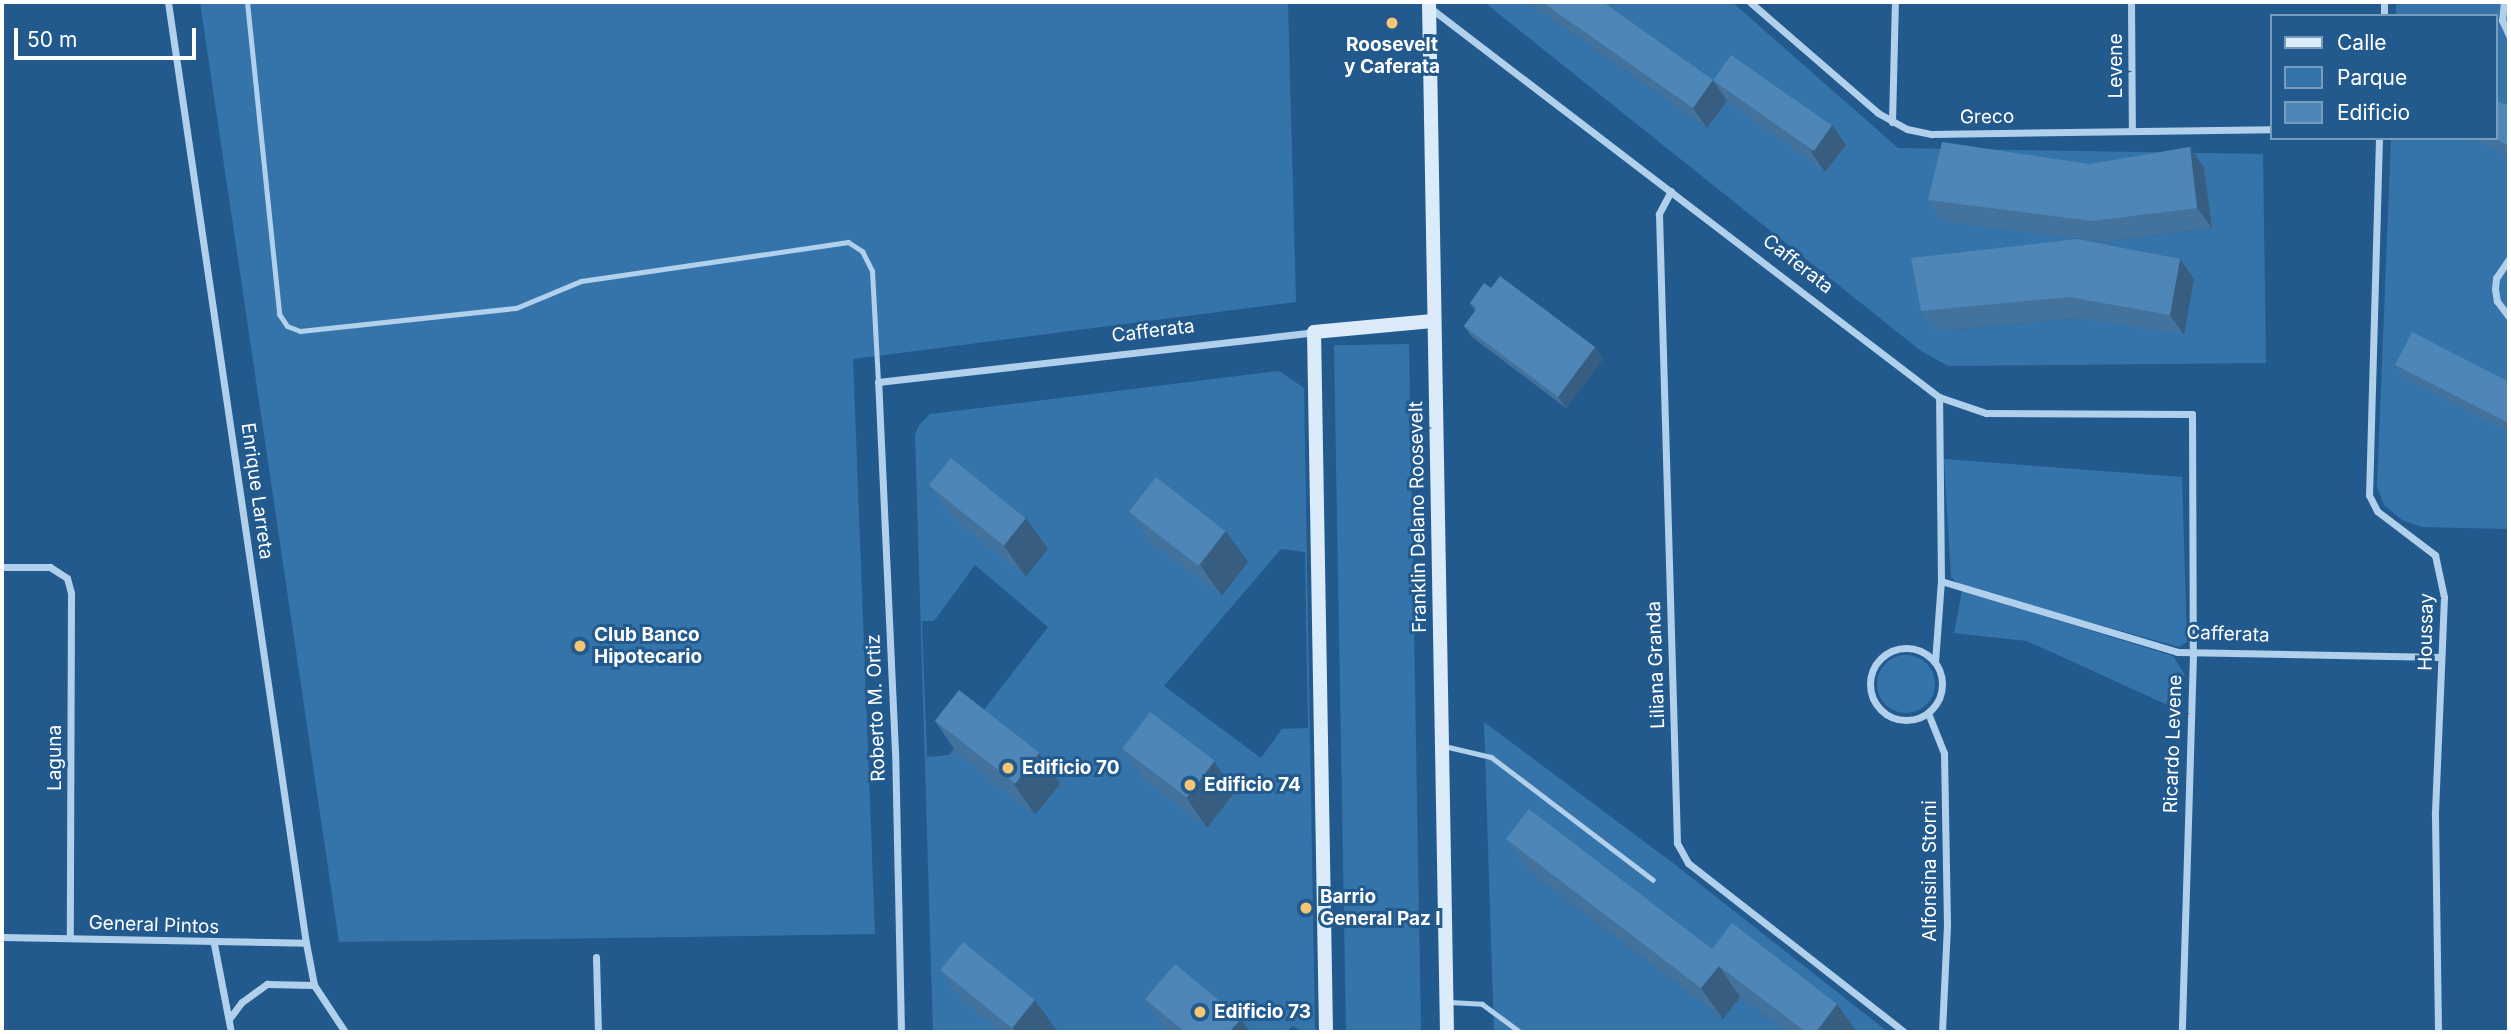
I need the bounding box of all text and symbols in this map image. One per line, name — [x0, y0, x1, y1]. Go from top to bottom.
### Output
scale bar — [18, 14, 200, 58]
legend — [2270, 14, 2497, 140]
marker: Roosevelt y Caferata — [1384, 15, 1400, 31]
text: 50 m — [27, 27, 77, 52]
text: Calle — [2337, 30, 2387, 55]
street label: Levene — [2105, 33, 2127, 99]
place label: Roosevelt y Caferata — [1344, 34, 1440, 78]
text: Parque — [2337, 65, 2407, 90]
text: Edificio — [2337, 100, 2410, 125]
street label: Greco — [1960, 105, 2014, 129]
street label: Cafferata — [1758, 229, 1838, 299]
street label: Cafferata — [1110, 315, 1196, 347]
street label: Franklin Delano Roosevelt — [1405, 401, 1431, 633]
street label: Enrique Larreta — [236, 421, 278, 561]
street label: Houssay — [2414, 593, 2438, 671]
street label: Liliana Granda — [1642, 601, 1670, 729]
street label: Cafferata — [2186, 621, 2270, 647]
place label: Club Banco Hipotecario — [594, 624, 702, 668]
street label: Roberto M. Ortiz — [862, 634, 890, 782]
marker: Club Banco Hipotecario — [572, 638, 588, 654]
street label: Ricardo Levene — [2159, 674, 2187, 814]
street label: Laguna — [44, 725, 66, 791]
place label: Edificio 70 — [1022, 757, 1120, 779]
marker: Edificio 70 — [1000, 760, 1016, 776]
place label: Edificio 74 — [1204, 774, 1301, 796]
marker: Edificio 74 — [1182, 777, 1198, 793]
street label: Alfonsina Storni — [1919, 800, 1941, 942]
place label: Barrio General Paz I — [1320, 886, 1441, 930]
marker: Barrio General Paz I — [1298, 900, 1314, 916]
street label: General Pintos — [88, 911, 220, 939]
place label: Edificio 73 — [1214, 1001, 1311, 1023]
marker: Edificio 73 — [1192, 1004, 1208, 1020]

